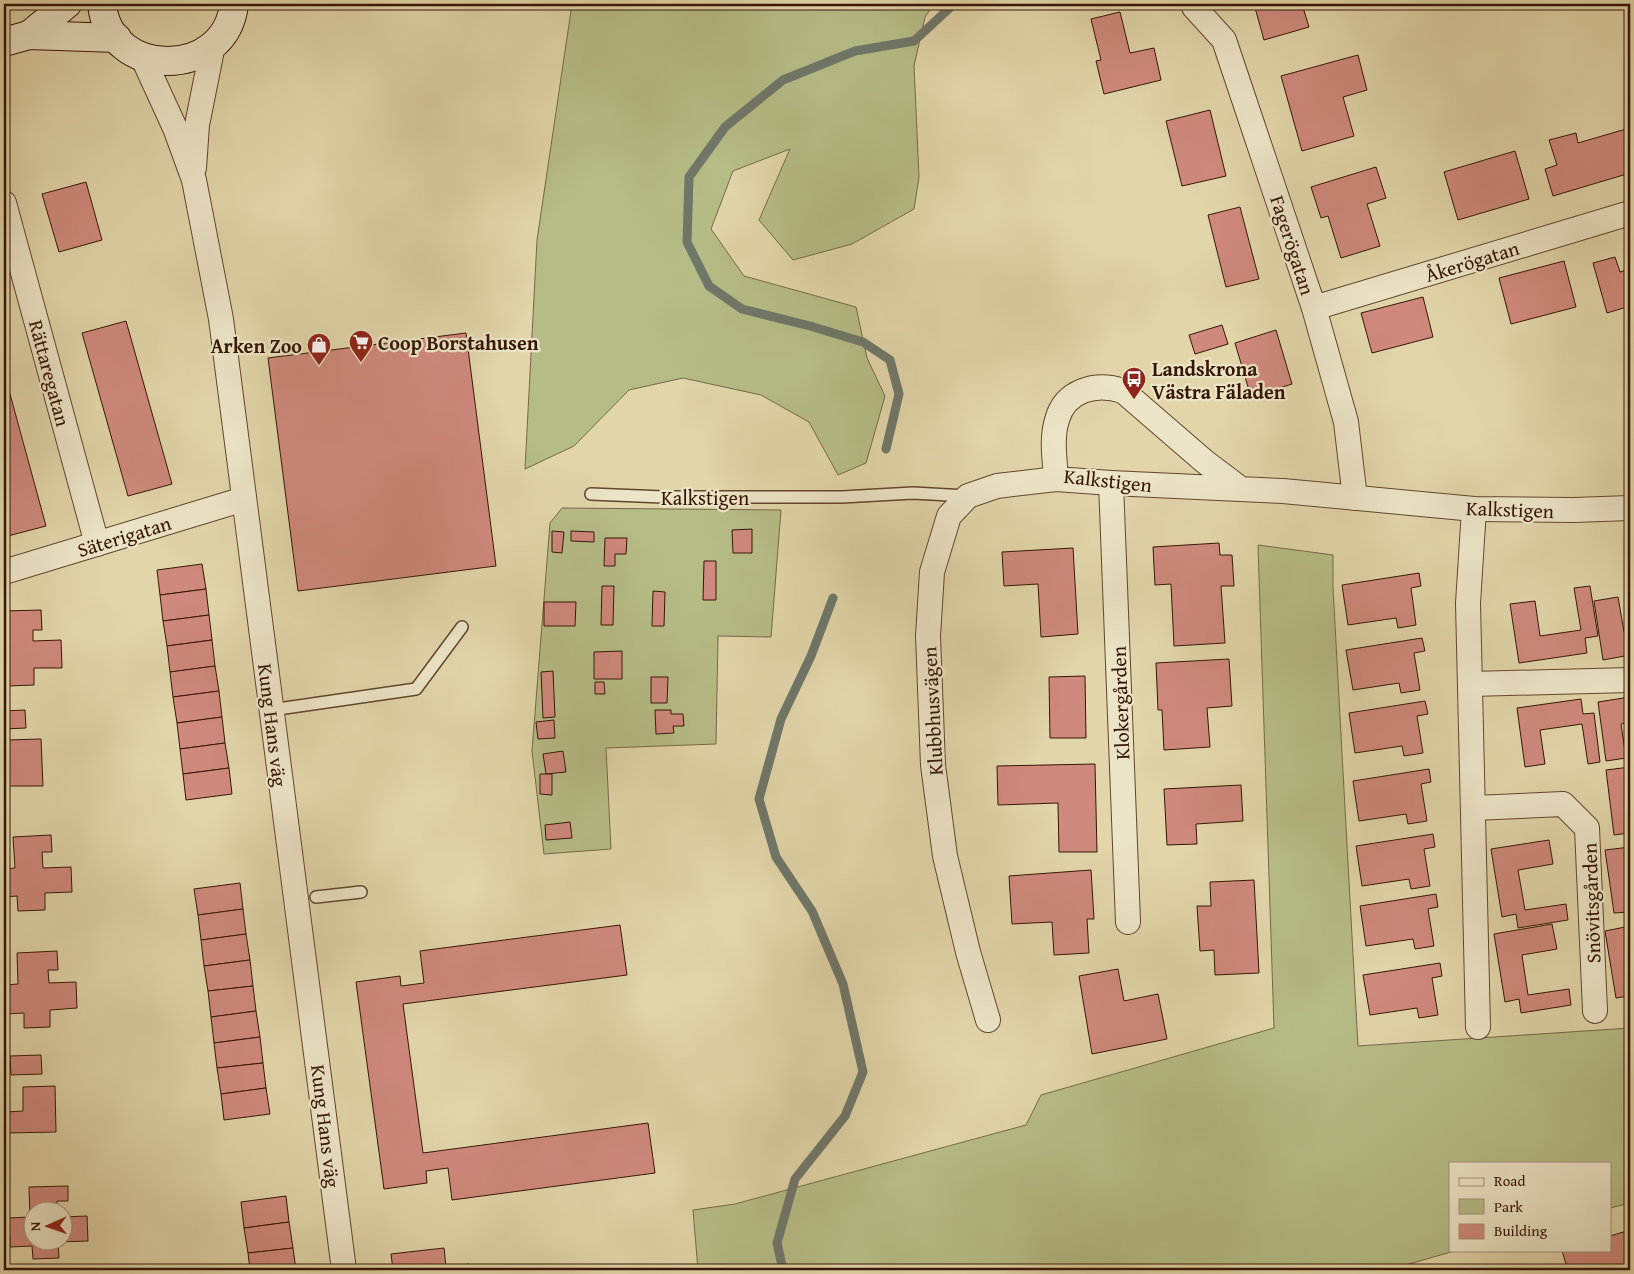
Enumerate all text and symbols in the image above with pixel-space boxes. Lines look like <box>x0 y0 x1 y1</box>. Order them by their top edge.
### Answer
street label: Fagerögatan <box>1263 191 1323 299</box>
street label: Åkerögatan <box>1421 233 1523 289</box>
street label: Rättaregatan <box>22 317 78 429</box>
place label: Coop Borstahusen <box>378 328 539 357</box>
supermarket icon: Coop Borstahusen <box>348 329 374 363</box>
place label: Arken Zoo <box>211 331 302 360</box>
shop icon: Arken Zoo <box>306 332 332 366</box>
place label: Landskrona Västra Fäladen <box>1152 354 1286 406</box>
bus stop icon: Landskrona Västra Fäladen <box>1121 366 1147 400</box>
street label: Kalkstigen <box>1063 461 1153 499</box>
street label: Kalkstigen <box>661 483 749 512</box>
street label: Kalkstigen <box>1465 493 1555 525</box>
street label: Säterigatan <box>74 508 174 564</box>
street label: Klubbhusvägen <box>914 646 950 776</box>
street label: Klokergården <box>1104 646 1136 760</box>
street label: Kung Hans väg <box>251 662 295 788</box>
street label: Snövitsgården <box>1574 842 1608 964</box>
street label: Kung Hans väg <box>304 1063 348 1189</box>
legend <box>1449 1162 1612 1252</box>
text: Road <box>1494 1170 1525 1191</box>
text: Park <box>1494 1196 1523 1217</box>
north arrow <box>22 1202 72 1252</box>
text: Building <box>1494 1220 1548 1241</box>
text: N <box>25 1221 45 1231</box>

